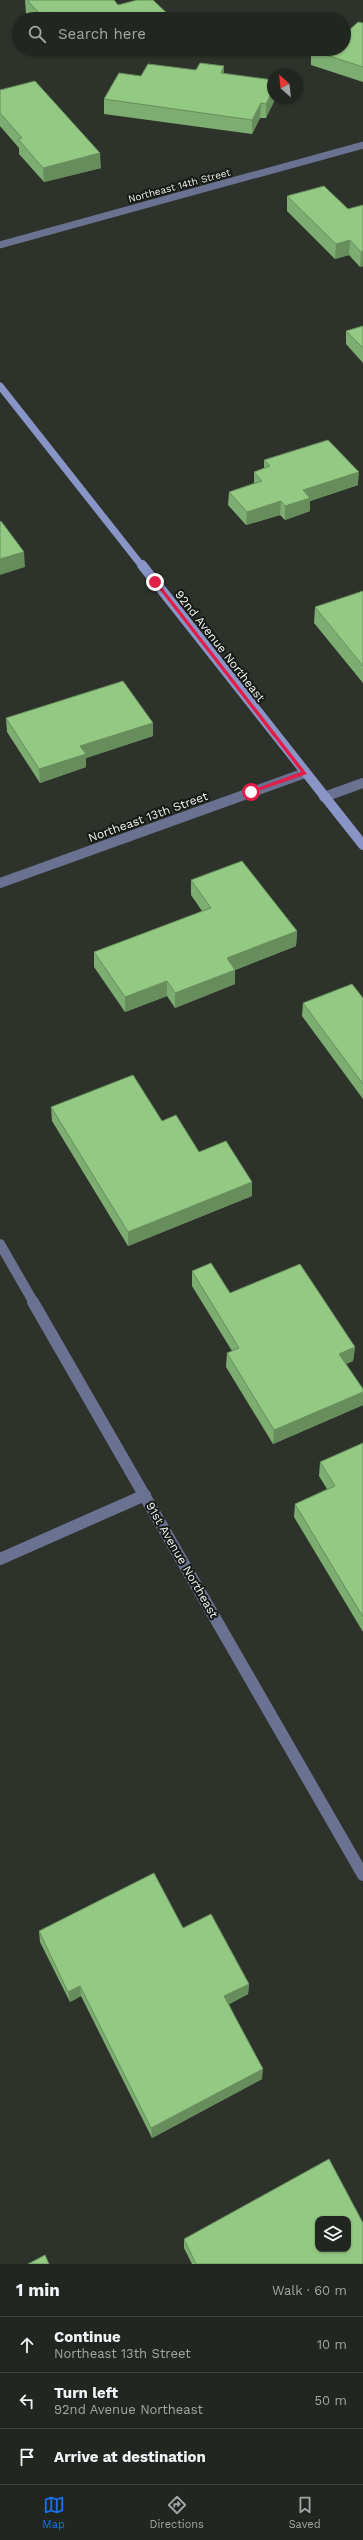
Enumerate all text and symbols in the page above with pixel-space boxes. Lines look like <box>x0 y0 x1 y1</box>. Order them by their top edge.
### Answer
search box <box>12 12 351 56</box>
icon: search <box>26 23 48 45</box>
text: Search here <box>58 25 146 43</box>
north arrow <box>267 68 303 104</box>
street label: Northeast 14th Street <box>127 166 232 204</box>
route end <box>146 573 164 591</box>
street label: 92nd Avenue Northeast <box>172 588 268 704</box>
route start <box>242 783 260 801</box>
street label: Northeast 13th Street <box>86 789 210 845</box>
street label: 91st Avenue Northeast <box>143 1500 221 1620</box>
map controls <box>315 2216 351 2252</box>
button: layers <box>315 2216 351 2252</box>
text: 1 min <box>16 2280 60 2300</box>
text: Walk · 60 m <box>272 2283 347 2298</box>
text: Continue <box>54 2328 121 2346</box>
icon: ahead <box>16 2334 38 2356</box>
text: 10 m <box>317 2337 347 2352</box>
text: Northeast 13th Street <box>54 2346 191 2361</box>
text: Turn left <box>54 2384 118 2402</box>
icon: left <box>16 2390 38 2412</box>
text: 50 m <box>315 2393 347 2408</box>
text: 92nd Avenue Northeast <box>54 2402 203 2417</box>
icon: arrive <box>16 2446 38 2468</box>
text: Arrive at destination <box>54 2448 206 2466</box>
tab: Map <box>42 2494 65 2531</box>
tab: Directions <box>150 2494 204 2531</box>
tab: Saved <box>289 2494 321 2531</box>

